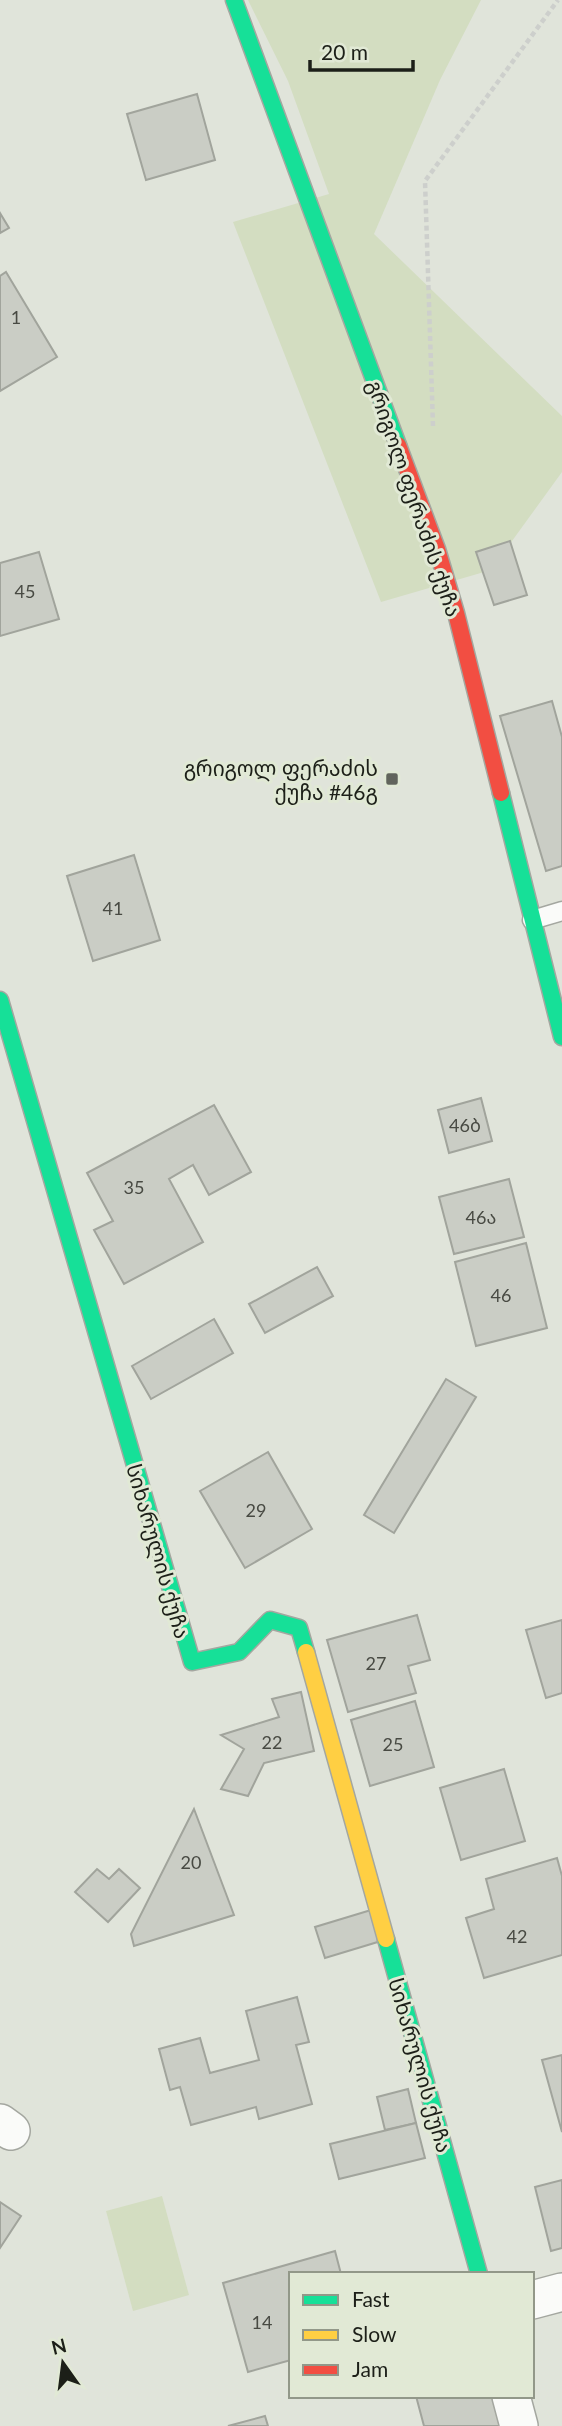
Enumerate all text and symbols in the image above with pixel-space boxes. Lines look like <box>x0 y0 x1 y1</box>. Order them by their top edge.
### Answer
scale bar <box>310 28 413 72</box>
text: 20 m <box>321 39 368 64</box>
house number: 1 <box>11 306 21 328</box>
street label: გრიგოლ ფერაძის ქუჩა <box>361 376 467 620</box>
house number: 45 <box>15 580 35 602</box>
place label: გრიგოლ ფერაძის ქუჩა #46გ <box>184 755 378 805</box>
marker: გრიგოლ ფერაძის ქუჩა #46გ <box>384 771 400 787</box>
house number: 41 <box>103 897 123 919</box>
house number: 46ბ <box>449 1114 481 1136</box>
house number: 35 <box>124 1176 144 1198</box>
house number: 46ა <box>466 1206 496 1228</box>
house number: 46 <box>491 1284 511 1306</box>
street label: სიხარულის ქუჩა <box>120 1461 196 1642</box>
house number: 29 <box>246 1499 266 1521</box>
house number: 27 <box>366 1652 386 1674</box>
house number: 22 <box>262 1731 282 1753</box>
house number: 25 <box>383 1733 403 1755</box>
house number: 20 <box>181 1851 201 1873</box>
house number: 42 <box>507 1925 527 1947</box>
street label: სიხარულის ქუჩა <box>382 1975 458 2156</box>
legend <box>289 2272 534 2398</box>
text: Fast <box>352 2286 390 2311</box>
house number: 14 <box>252 2311 272 2333</box>
text: Slow <box>352 2321 397 2346</box>
north arrow <box>28 2328 98 2398</box>
text: N <box>49 2333 69 2359</box>
text: Jam <box>352 2356 388 2381</box>

